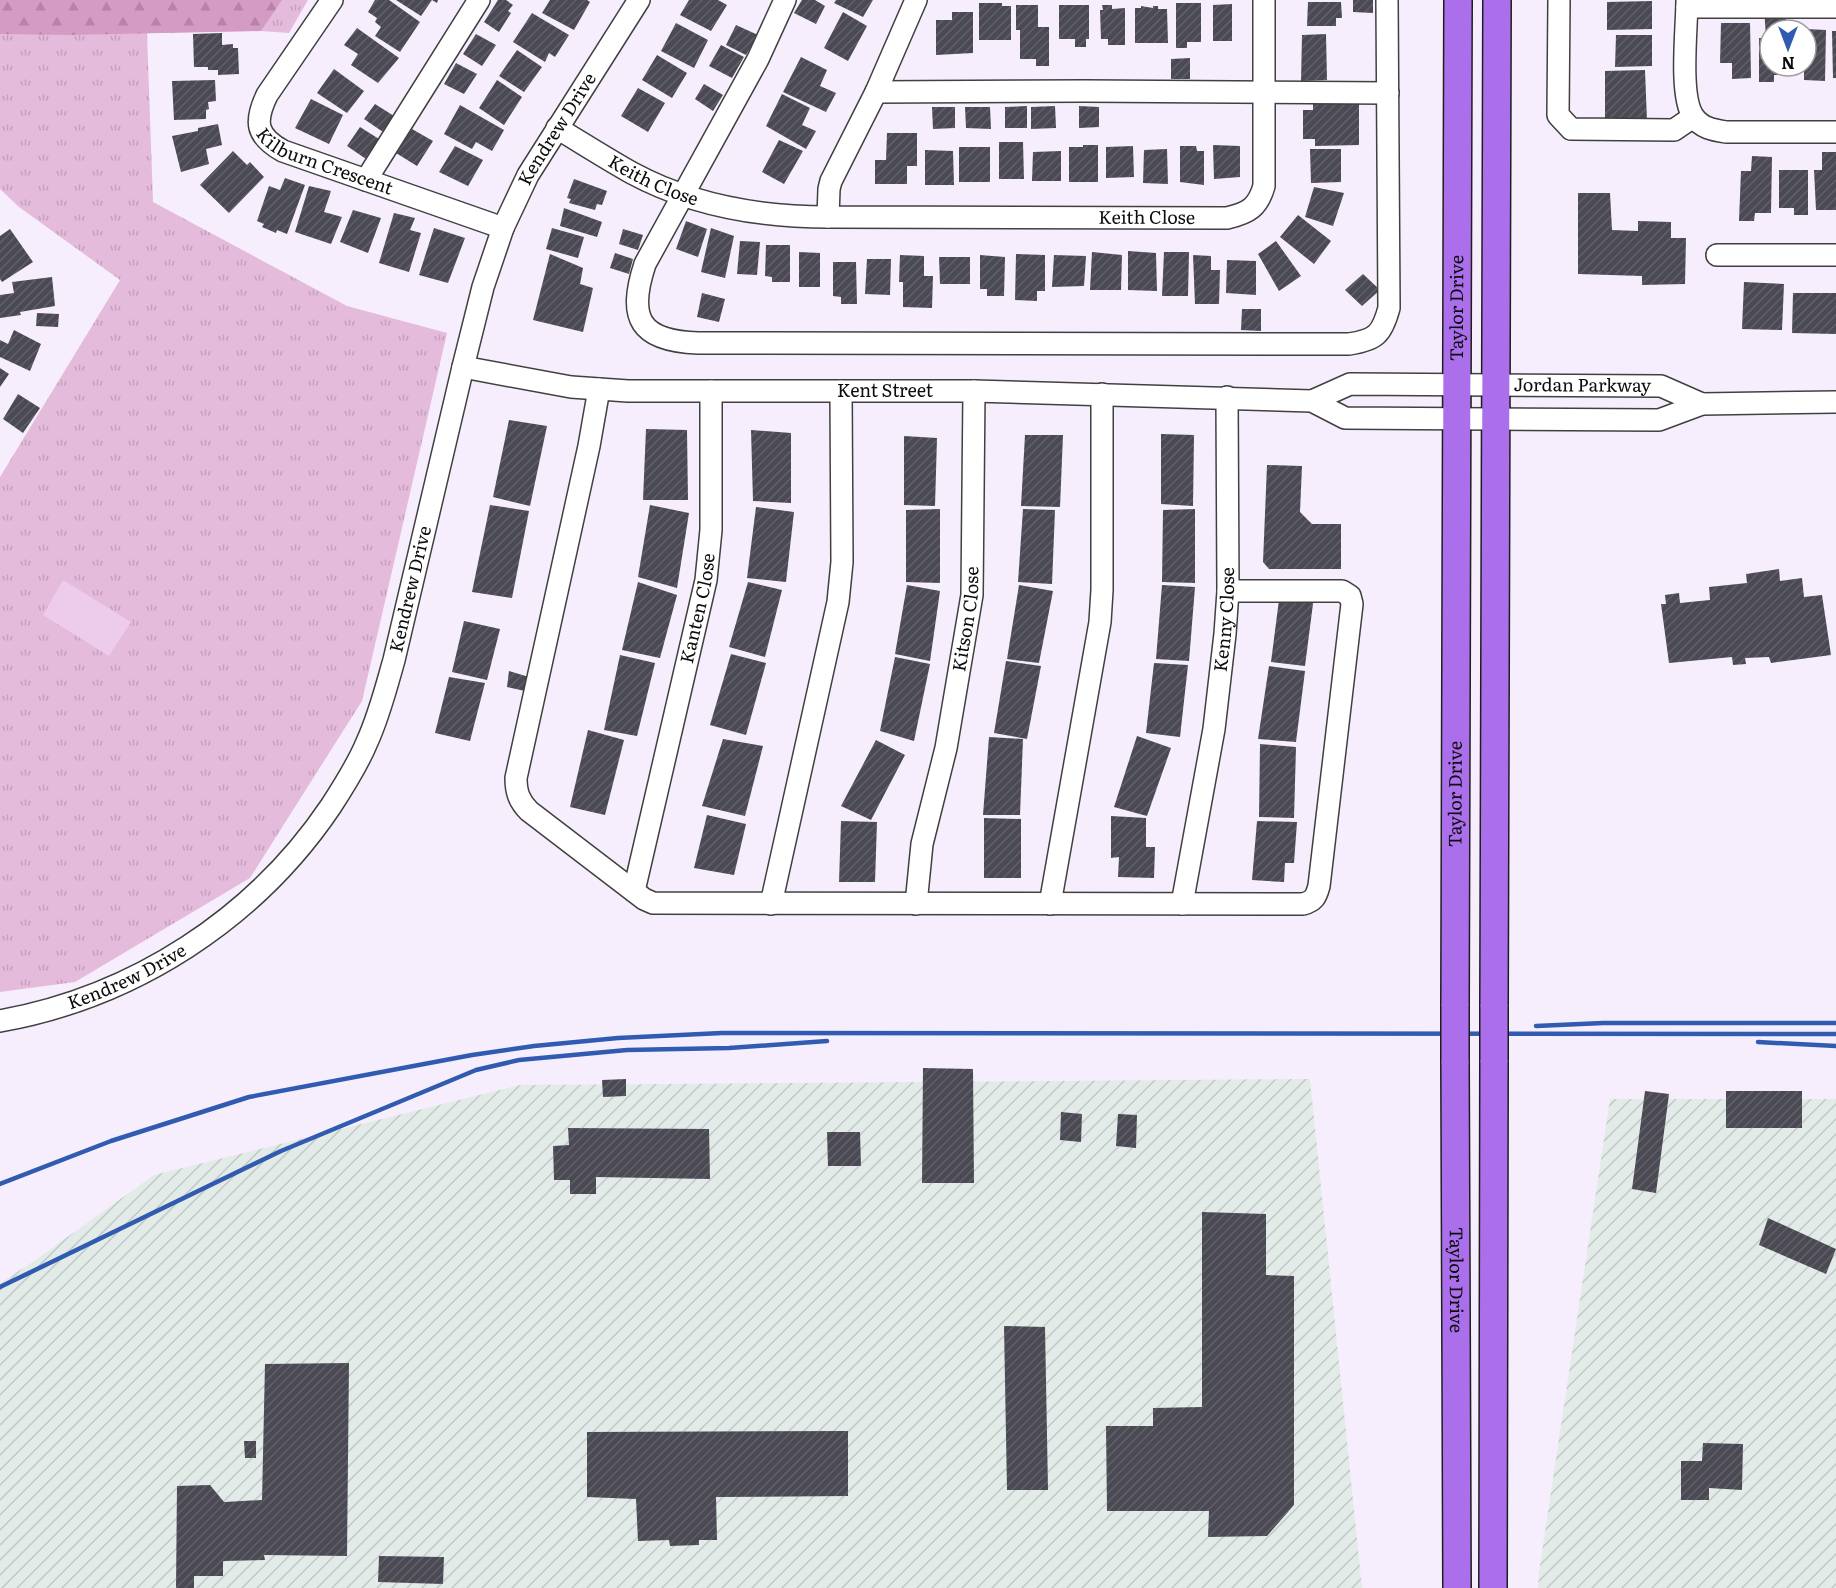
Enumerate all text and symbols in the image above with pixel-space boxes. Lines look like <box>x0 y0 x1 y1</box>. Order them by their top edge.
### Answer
north arrow <box>1758 18 1818 78</box>
text: N <box>1781 52 1795 76</box>
street label: Kendrew Drive <box>510 67 602 189</box>
street label: Kilburn Crescent <box>250 122 398 201</box>
street label: Keith Close <box>604 147 702 211</box>
street label: Keith Close <box>1098 203 1195 230</box>
street label: Taylor Drive <box>1442 255 1469 361</box>
street label: Jordan Parkway <box>1513 370 1652 398</box>
street label: Kent Street <box>837 376 934 403</box>
street label: Kendrew Drive <box>381 523 437 655</box>
street label: Kanten Close <box>672 552 721 666</box>
street label: Kitson Close <box>944 566 984 673</box>
street label: Kenny Close <box>1206 567 1240 673</box>
street label: Taylor Drive <box>1440 741 1468 847</box>
street label: Kendrew Drive <box>63 936 191 1015</box>
street label: Taylor Drive <box>1444 1227 1471 1333</box>

